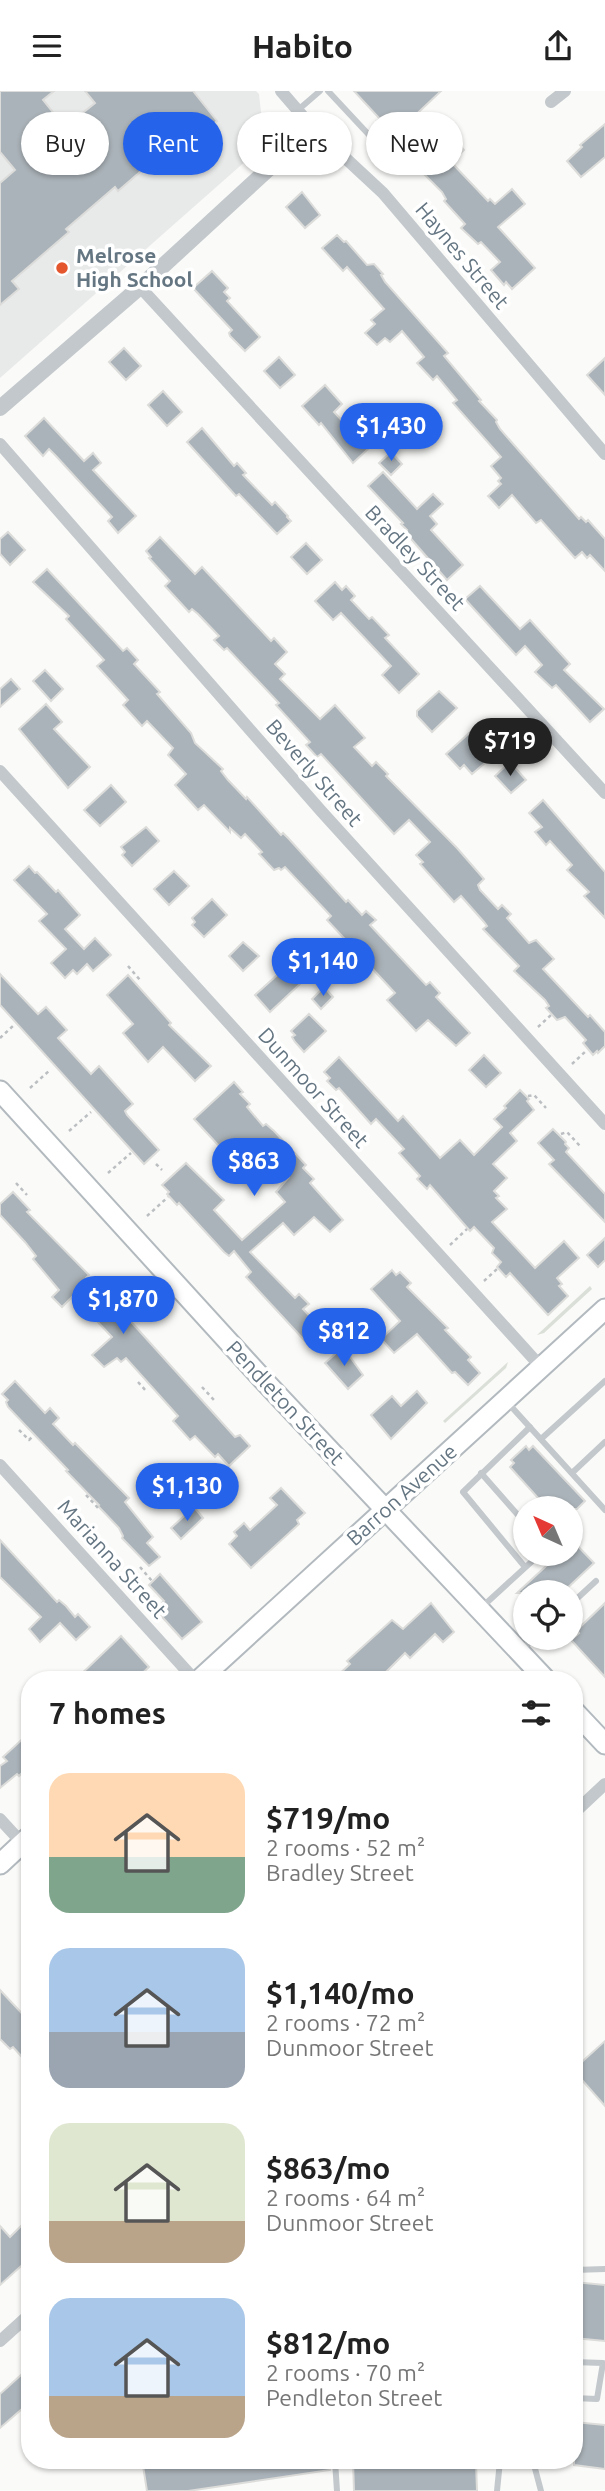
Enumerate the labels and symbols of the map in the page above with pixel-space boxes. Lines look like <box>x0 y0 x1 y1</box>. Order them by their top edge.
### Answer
street label: Haynes Street <box>411 197 514 314</box>
place label: Melrose High School <box>76 243 193 291</box>
marker: Melrose High School <box>54 260 70 276</box>
pin: $1,430 <box>334 403 448 463</box>
street label: Bradley Street <box>361 500 471 615</box>
street label: Beverly Street <box>262 714 368 831</box>
pin: $719 <box>469 719 551 778</box>
pin: $1,140 <box>266 939 380 998</box>
street label: Dunmoor Street <box>254 1022 374 1152</box>
pin: $863 <box>213 1139 295 1198</box>
pin: $1,870 <box>66 1277 180 1336</box>
pin: $812 <box>303 1309 385 1368</box>
street label: Pendleton Street <box>222 1335 349 1469</box>
street label: Barron Avenue <box>341 1439 461 1550</box>
pin: $1,130 <box>130 1463 244 1523</box>
street label: Marianna Street <box>53 1494 172 1623</box>
north arrow <box>513 1496 583 1566</box>

